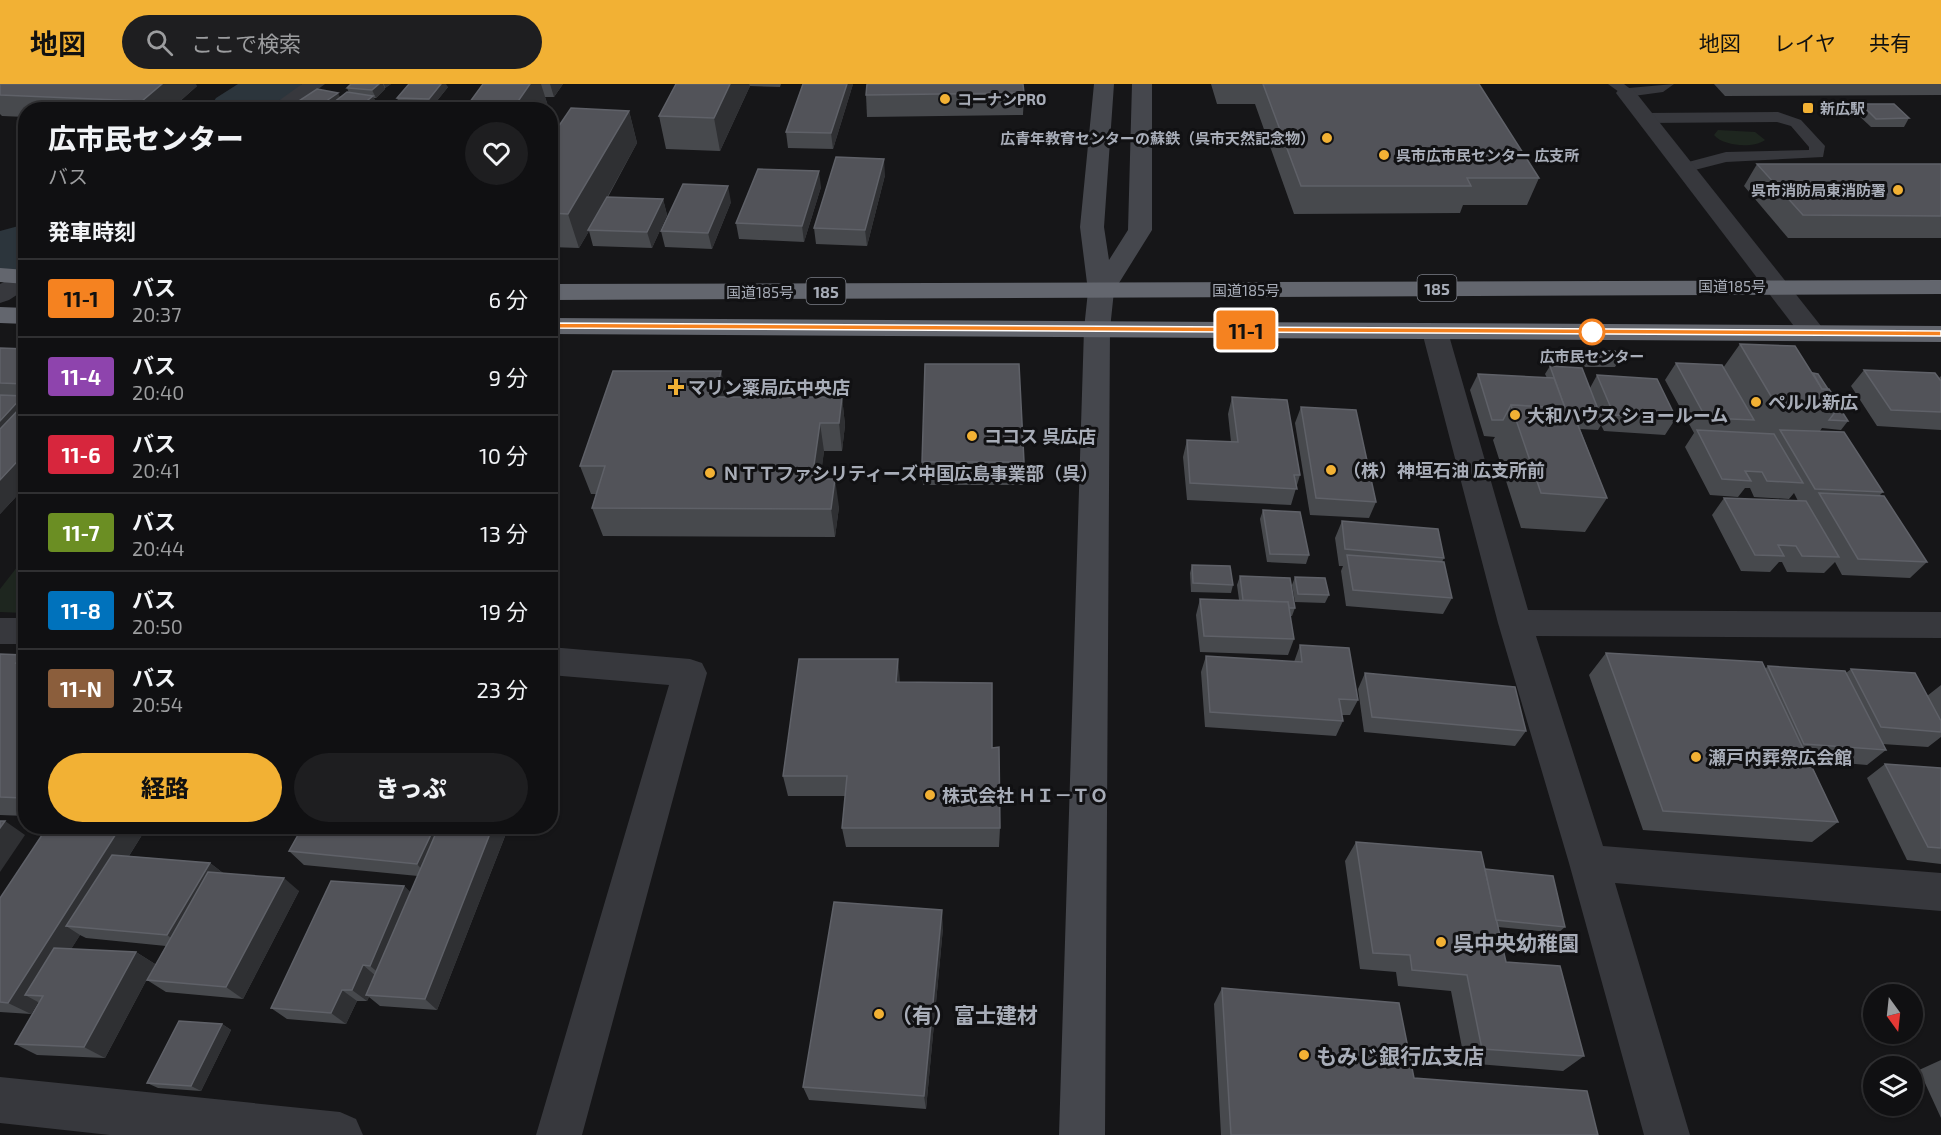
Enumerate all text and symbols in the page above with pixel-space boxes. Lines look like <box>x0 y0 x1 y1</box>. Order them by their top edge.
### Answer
search box <box>122 15 542 69</box>
text: 地図 <box>30 26 86 60</box>
icon: search <box>143 26 176 59</box>
text: ここで検索 <box>191 30 301 56</box>
text: 地図 <box>1699 30 1741 55</box>
text: レイヤ <box>1774 30 1836 55</box>
text: 共有 <box>1869 30 1911 55</box>
place label: コーナンPRO <box>957 90 1046 108</box>
marker: コーナンPRO <box>938 92 952 106</box>
place label: 新広駅 <box>1820 99 1865 117</box>
marker: 新広駅 <box>1801 101 1815 115</box>
text: 広市民センター <box>48 121 244 155</box>
button: heart <box>465 122 528 185</box>
place label: 広青年教育センターの蘇鉄（呉市天然記念物） <box>1000 129 1315 147</box>
marker: 広青年教育センターの蘇鉄（呉市天然記念物） <box>1320 131 1334 145</box>
place label: 呉市広市民センター 広支所 <box>1396 146 1579 164</box>
marker: 呉市広市民センター 広支所 <box>1377 148 1391 162</box>
text: バス <box>48 164 88 188</box>
place label: 呉市消防局東消防署 <box>1751 181 1886 199</box>
marker: 呉市消防局東消防署 <box>1891 183 1905 197</box>
text: 発車時刻 <box>48 218 136 244</box>
text: バス <box>132 274 176 300</box>
road number: 185 <box>1418 275 1456 301</box>
street label: 国道185号 <box>1698 277 1766 295</box>
road number: 185 <box>806 278 846 304</box>
street label: 国道185号 <box>1212 281 1280 299</box>
street label: 国道185号 <box>726 283 794 301</box>
text: 11-1 <box>63 286 99 311</box>
text: 6 分 <box>489 286 528 312</box>
text: 20:37 <box>132 302 181 326</box>
line badge: 11-1 <box>1204 310 1288 350</box>
text: 11-1 <box>1228 318 1264 343</box>
marker: 広市民センター <box>1579 319 1605 345</box>
place label: 広市民センター <box>1539 347 1645 365</box>
text: バス <box>132 352 176 378</box>
text: 11-4 <box>61 364 101 389</box>
text: 9 分 <box>489 364 528 390</box>
place label: マリン薬局広中央店 <box>688 376 850 398</box>
text: 20:40 <box>132 380 184 404</box>
marker: マリン薬局広中央店 <box>669 380 683 394</box>
place label: ペルル新広 <box>1768 391 1858 413</box>
marker: ペルル新広 <box>1749 395 1763 409</box>
place label: 大和ハウス ショールーム <box>1527 404 1728 426</box>
marker: 大和ハウス ショールーム <box>1508 408 1522 422</box>
place label: ココス 呉広店 <box>984 425 1096 447</box>
marker: ココス 呉広店 <box>965 429 979 443</box>
text: バス <box>132 430 176 456</box>
text: 11-6 <box>61 442 101 467</box>
text: 10 分 <box>479 442 528 468</box>
text: 20:41 <box>132 458 180 482</box>
place label: （株）神垣石油 広支所前 <box>1343 459 1545 481</box>
place label: ＮＴＴファシリティーズ中国広島事業部（呉） <box>722 462 1098 484</box>
marker: （株）神垣石油 広支所前 <box>1324 463 1338 477</box>
marker: ＮＴＴファシリティーズ中国広島事業部（呉） <box>703 466 717 480</box>
text: バス <box>132 508 176 534</box>
text: 11-7 <box>62 520 100 545</box>
text: 13 分 <box>480 520 528 546</box>
text: 20:44 <box>132 536 185 560</box>
text: バス <box>132 586 176 612</box>
text: 11-8 <box>61 598 101 623</box>
text: 19 分 <box>480 598 528 624</box>
text: 20:50 <box>132 614 183 638</box>
text: バス <box>132 664 176 690</box>
text: 11-N <box>60 676 102 701</box>
text: 23 分 <box>476 676 528 702</box>
text: 20:54 <box>132 692 183 716</box>
place label: 瀬戸内葬祭広会館 <box>1708 746 1852 768</box>
marker: 瀬戸内葬祭広会館 <box>1689 750 1703 764</box>
button: 経路 <box>48 753 282 822</box>
button: きっぷ <box>294 753 528 822</box>
place label: 株式会社 ＨＩ－ＴＯ <box>942 784 1108 806</box>
marker: 株式会社 ＨＩ－ＴＯ <box>923 788 937 802</box>
place label: 呉中央幼稚園 <box>1453 930 1579 955</box>
marker: 呉中央幼稚園 <box>1434 935 1448 949</box>
north arrow <box>1863 984 1923 1044</box>
map controls <box>1863 984 1923 1116</box>
place label: （有）富士建材 <box>891 1002 1038 1027</box>
marker: （有）富士建材 <box>872 1007 886 1021</box>
place label: もみじ銀行広支店 <box>1316 1043 1484 1068</box>
marker: もみじ銀行広支店 <box>1297 1048 1311 1062</box>
button: layers <box>1863 1056 1923 1116</box>

